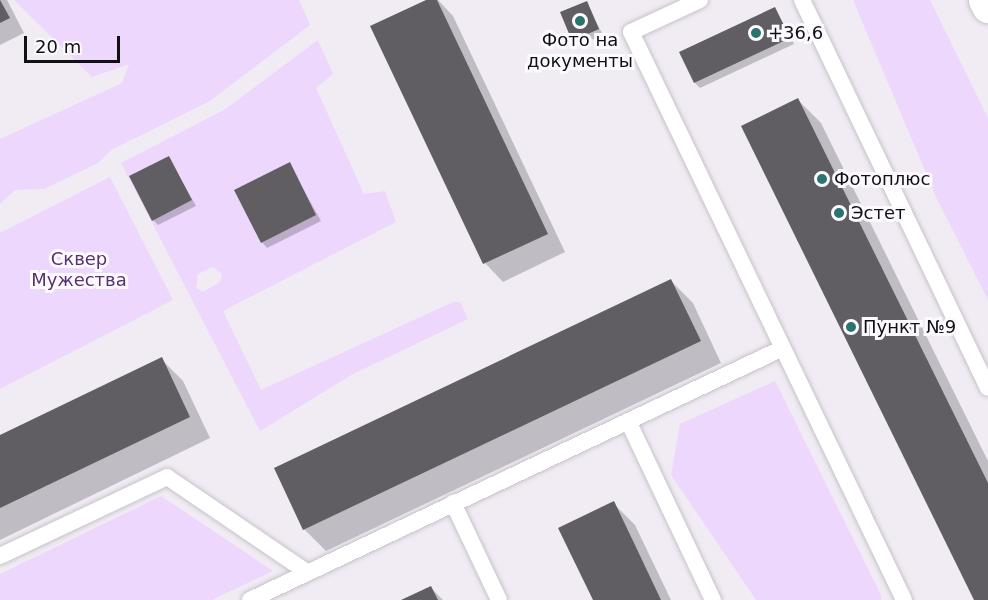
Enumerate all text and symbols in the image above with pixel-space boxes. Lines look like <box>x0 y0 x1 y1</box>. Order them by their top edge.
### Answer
marker: Фото на документы <box>573 14 587 28</box>
place label: +36,6 <box>768 22 823 44</box>
scale bar <box>27 24 123 62</box>
marker: +36,6 <box>749 26 763 40</box>
place label: Фото на документы <box>527 30 633 72</box>
text: 20 m <box>35 36 81 57</box>
place label: Фотоплюс <box>834 168 930 190</box>
marker: Фотоплюс <box>815 172 829 186</box>
place label: Эстет <box>851 202 906 224</box>
marker: Эстет <box>832 206 846 220</box>
park label: Сквер Мужества <box>31 249 127 292</box>
place label: Пункт №9 <box>863 316 956 338</box>
marker: Пункт №9 <box>844 320 858 334</box>

